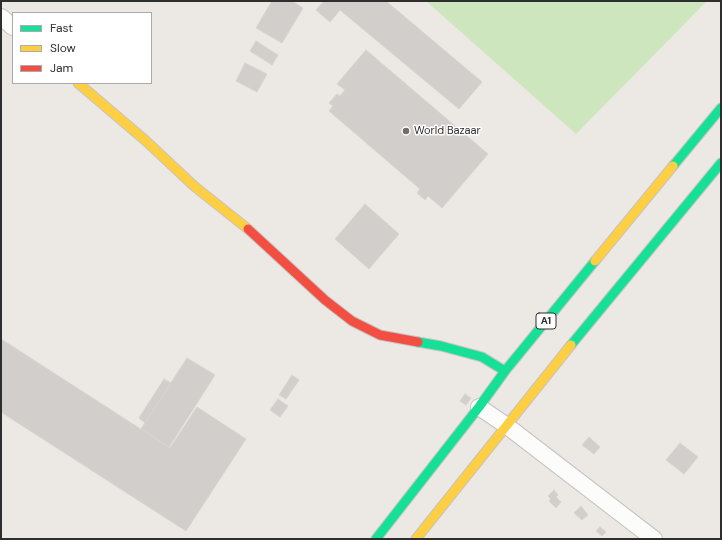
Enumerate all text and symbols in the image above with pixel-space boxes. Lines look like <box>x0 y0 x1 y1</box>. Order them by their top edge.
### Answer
legend <box>12 12 152 84</box>
text: Fast <box>50 20 73 36</box>
text: Slow <box>50 40 76 56</box>
text: Jam <box>50 60 73 76</box>
place label: World Bazaar <box>414 124 481 138</box>
marker: World Bazaar <box>401 126 411 136</box>
road number: A1 <box>536 313 556 329</box>

